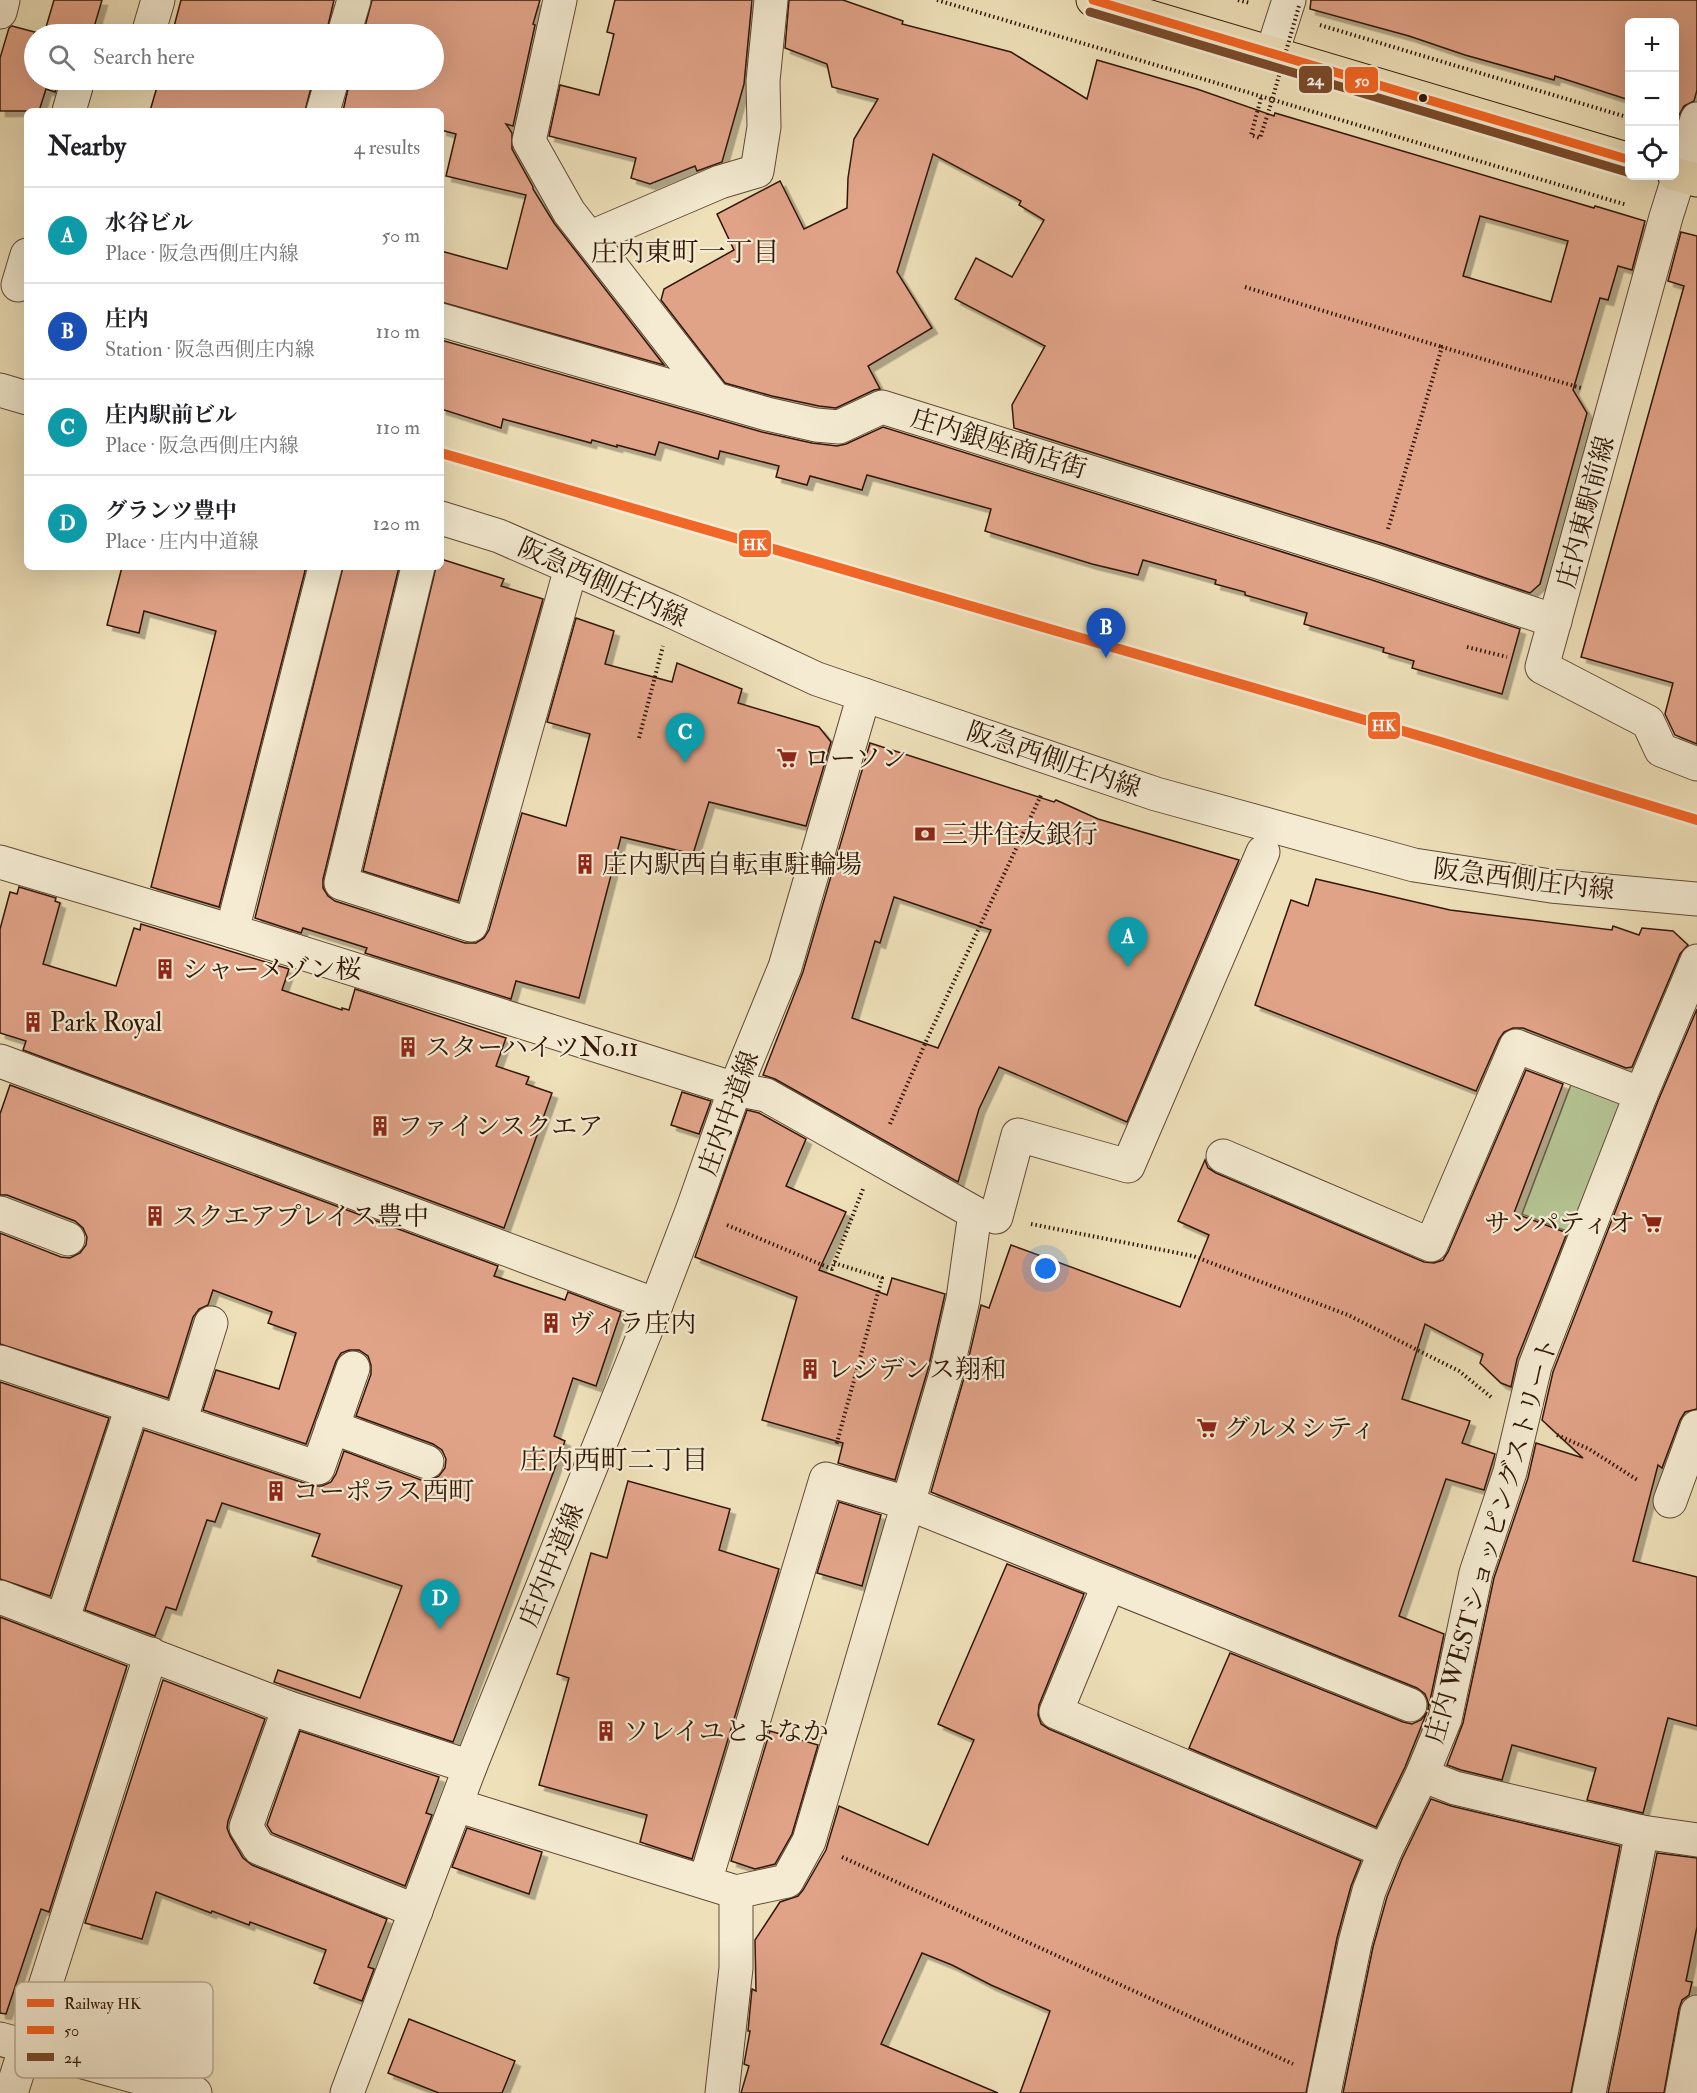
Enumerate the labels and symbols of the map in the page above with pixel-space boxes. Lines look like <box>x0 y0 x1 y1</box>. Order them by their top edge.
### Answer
line badge: 24 <box>1298 65 1333 94</box>
line badge: 50 <box>1344 66 1379 94</box>
text: 24 <box>1307 70 1325 90</box>
text: 50 <box>1354 71 1370 91</box>
unlabelled marker <box>1417 92 1429 104</box>
district label: 庄内東町一丁目 <box>591 236 780 269</box>
street label: 庄内銀座商店街 <box>907 402 1090 486</box>
street label: 庄内東駅前線 <box>1550 433 1622 592</box>
line badge: HK <box>738 529 772 558</box>
street label: 阪急西側庄内線 <box>513 531 692 635</box>
text: HK <box>743 535 768 555</box>
pin: B <box>1086 608 1126 658</box>
line badge: HK <box>1367 711 1401 740</box>
pin: C <box>666 714 704 763</box>
street label: 阪急西側庄内線 <box>962 715 1145 805</box>
text: HK <box>1372 716 1397 736</box>
place label: ローソン <box>804 743 907 775</box>
supermarket icon: ローソン <box>775 746 799 770</box>
place label: 三井住友銀行 <box>942 819 1098 851</box>
bank icon: 三井住友銀行 <box>913 822 937 846</box>
place label: 庄内駅西自転車駐輪場 <box>602 849 862 881</box>
building icon: 庄内駅西自転車駐輪場 <box>573 852 597 876</box>
street label: 阪急西側庄内線 <box>1432 853 1616 907</box>
pin: A <box>1108 918 1148 967</box>
place label: シャーメゾン桜 <box>182 954 361 986</box>
building icon: シャーメゾン桜 <box>153 957 177 981</box>
place label: Park Royal <box>50 1007 163 1039</box>
building icon: Park Royal <box>21 1010 45 1034</box>
place label: スターハイツNo.11 <box>425 1032 639 1064</box>
building icon: スターハイツNo.11 <box>396 1035 420 1059</box>
street label: 庄内中道線 <box>692 1047 766 1180</box>
place label: ファインスクエア <box>397 1111 603 1143</box>
building icon: ファインスクエア <box>368 1114 392 1138</box>
place label: スクエアプレイス豊中 <box>172 1201 429 1233</box>
building icon: スクエアプレイス豊中 <box>143 1204 167 1228</box>
place label: サンパティオ <box>1484 1208 1635 1240</box>
supermarket icon: サンパティオ <box>1640 1211 1664 1235</box>
your location <box>1031 1254 1060 1283</box>
place label: ヴィラ庄内 <box>568 1308 696 1340</box>
building icon: ヴィラ庄内 <box>539 1311 563 1335</box>
street label: 庄内 WESTショッピングストリート <box>1419 1333 1565 1747</box>
place label: レジデンス翔和 <box>827 1354 1007 1386</box>
building icon: レジデンス翔和 <box>798 1357 822 1381</box>
place label: グルメシティ <box>1224 1413 1376 1445</box>
supermarket icon: グルメシティ <box>1195 1416 1219 1440</box>
district label: 庄内西町二丁目 <box>520 1444 709 1477</box>
place label: コーポラス西町 <box>293 1476 474 1508</box>
building icon: コーポラス西町 <box>264 1479 288 1503</box>
street label: 庄内中道線 <box>513 1499 591 1632</box>
pin: D <box>420 1580 460 1629</box>
place label: ソレイユとよなか <box>623 1716 829 1748</box>
building icon: ソレイユとよなか <box>594 1719 618 1743</box>
legend <box>15 1982 213 2078</box>
text: Railway HK <box>64 1994 142 2014</box>
text: 50 <box>64 2021 79 2041</box>
text: 24 <box>64 2048 82 2068</box>

